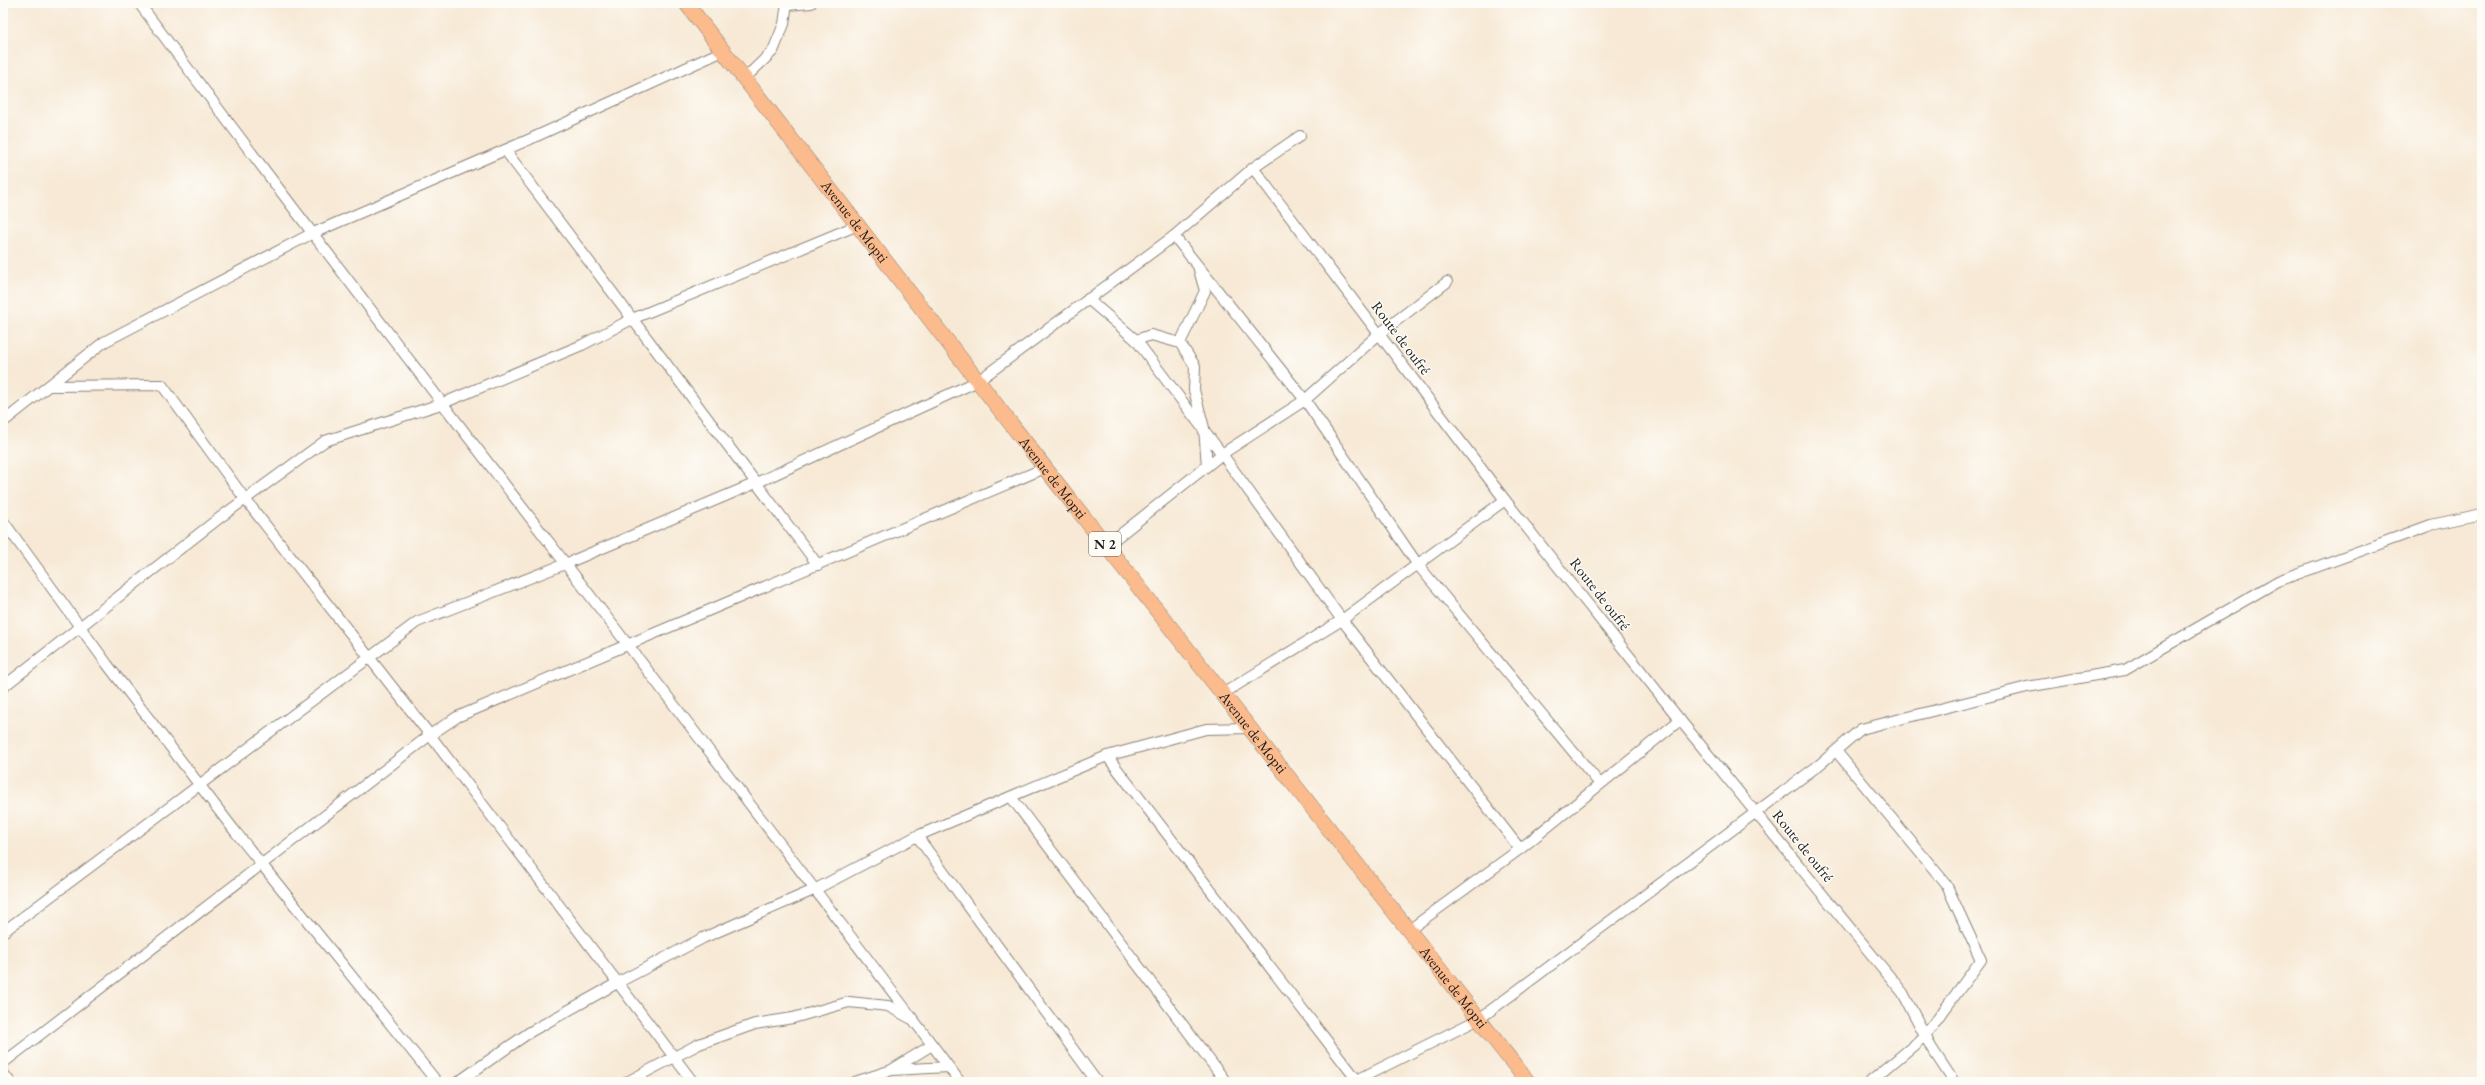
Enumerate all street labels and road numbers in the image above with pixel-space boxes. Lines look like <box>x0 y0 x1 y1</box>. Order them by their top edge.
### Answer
street label: Avenue de Mopti <box>817 175 893 267</box>
street label: Route de oufré <box>1368 297 1435 378</box>
street label: Avenue de Mopti <box>1015 432 1092 523</box>
road number: N 2 <box>1089 532 1121 556</box>
street label: Route de oufré <box>1566 554 1635 634</box>
street label: Avenue de Mopti <box>1215 686 1292 777</box>
street label: Route de oufré <box>1769 806 1838 886</box>
street label: Avenue de Mopti <box>1415 941 1492 1032</box>

